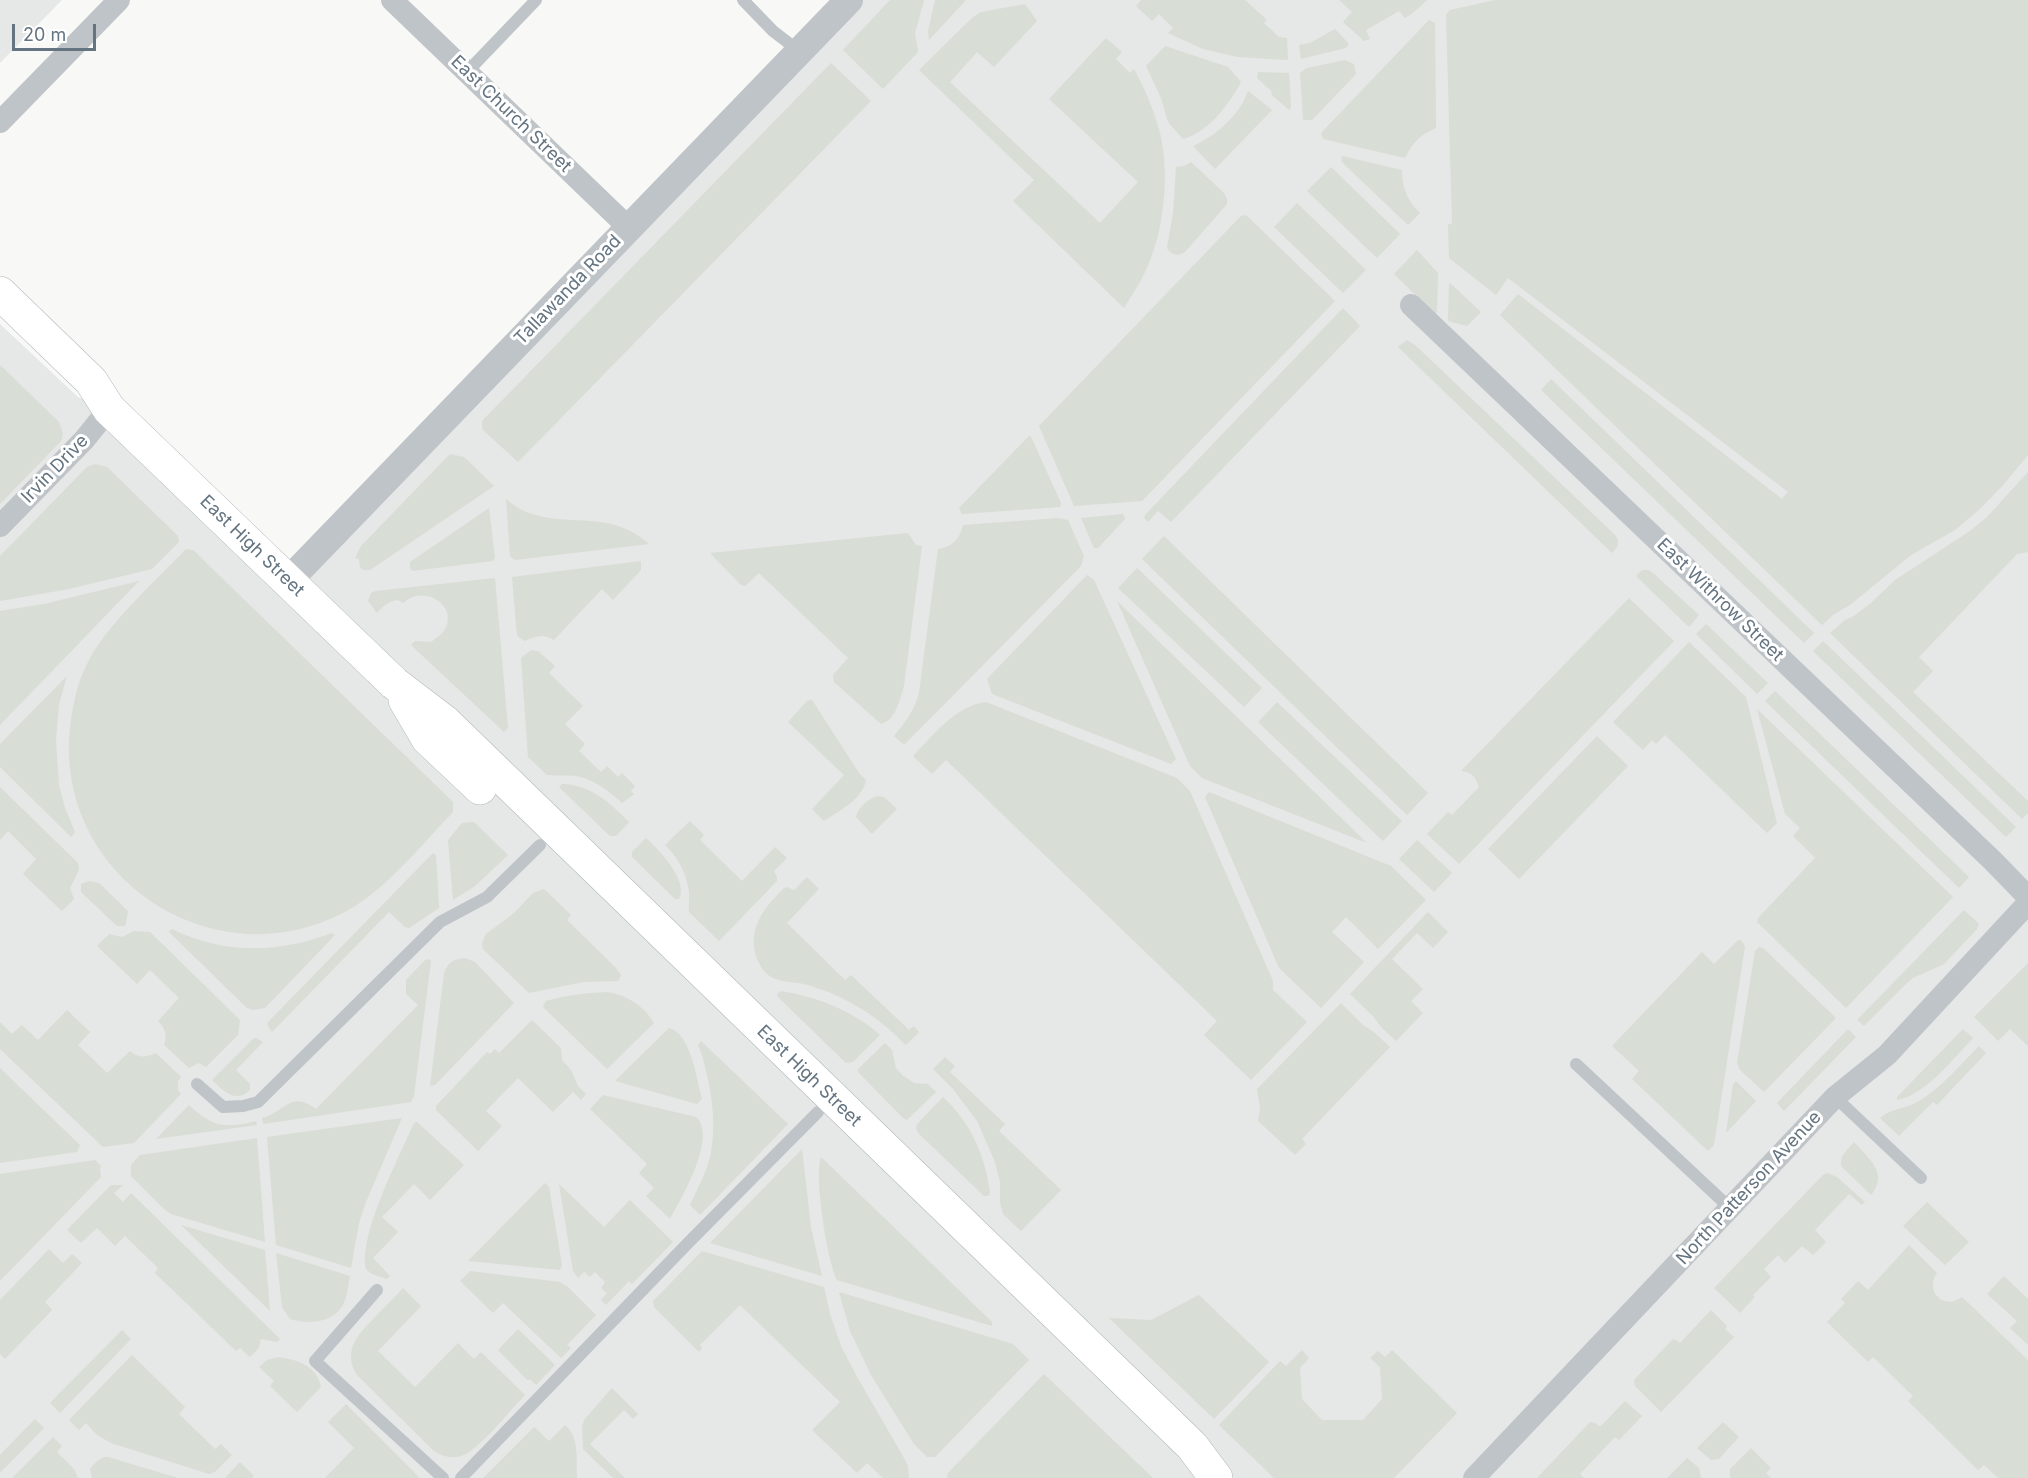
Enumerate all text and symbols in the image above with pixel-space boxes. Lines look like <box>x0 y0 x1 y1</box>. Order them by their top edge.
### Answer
scale bar <box>15 12 99 50</box>
text: 20 m <box>23 24 66 45</box>
street label: East Church Street <box>446 51 576 177</box>
street label: Tallawanda Road <box>510 231 626 349</box>
street label: Irvin Drive <box>17 430 93 508</box>
street label: East High Street <box>195 491 309 601</box>
street label: East Withrow Street <box>1652 534 1788 666</box>
street label: East High Street <box>752 1021 866 1131</box>
street label: North Patterson Avenue <box>1672 1107 1826 1269</box>

